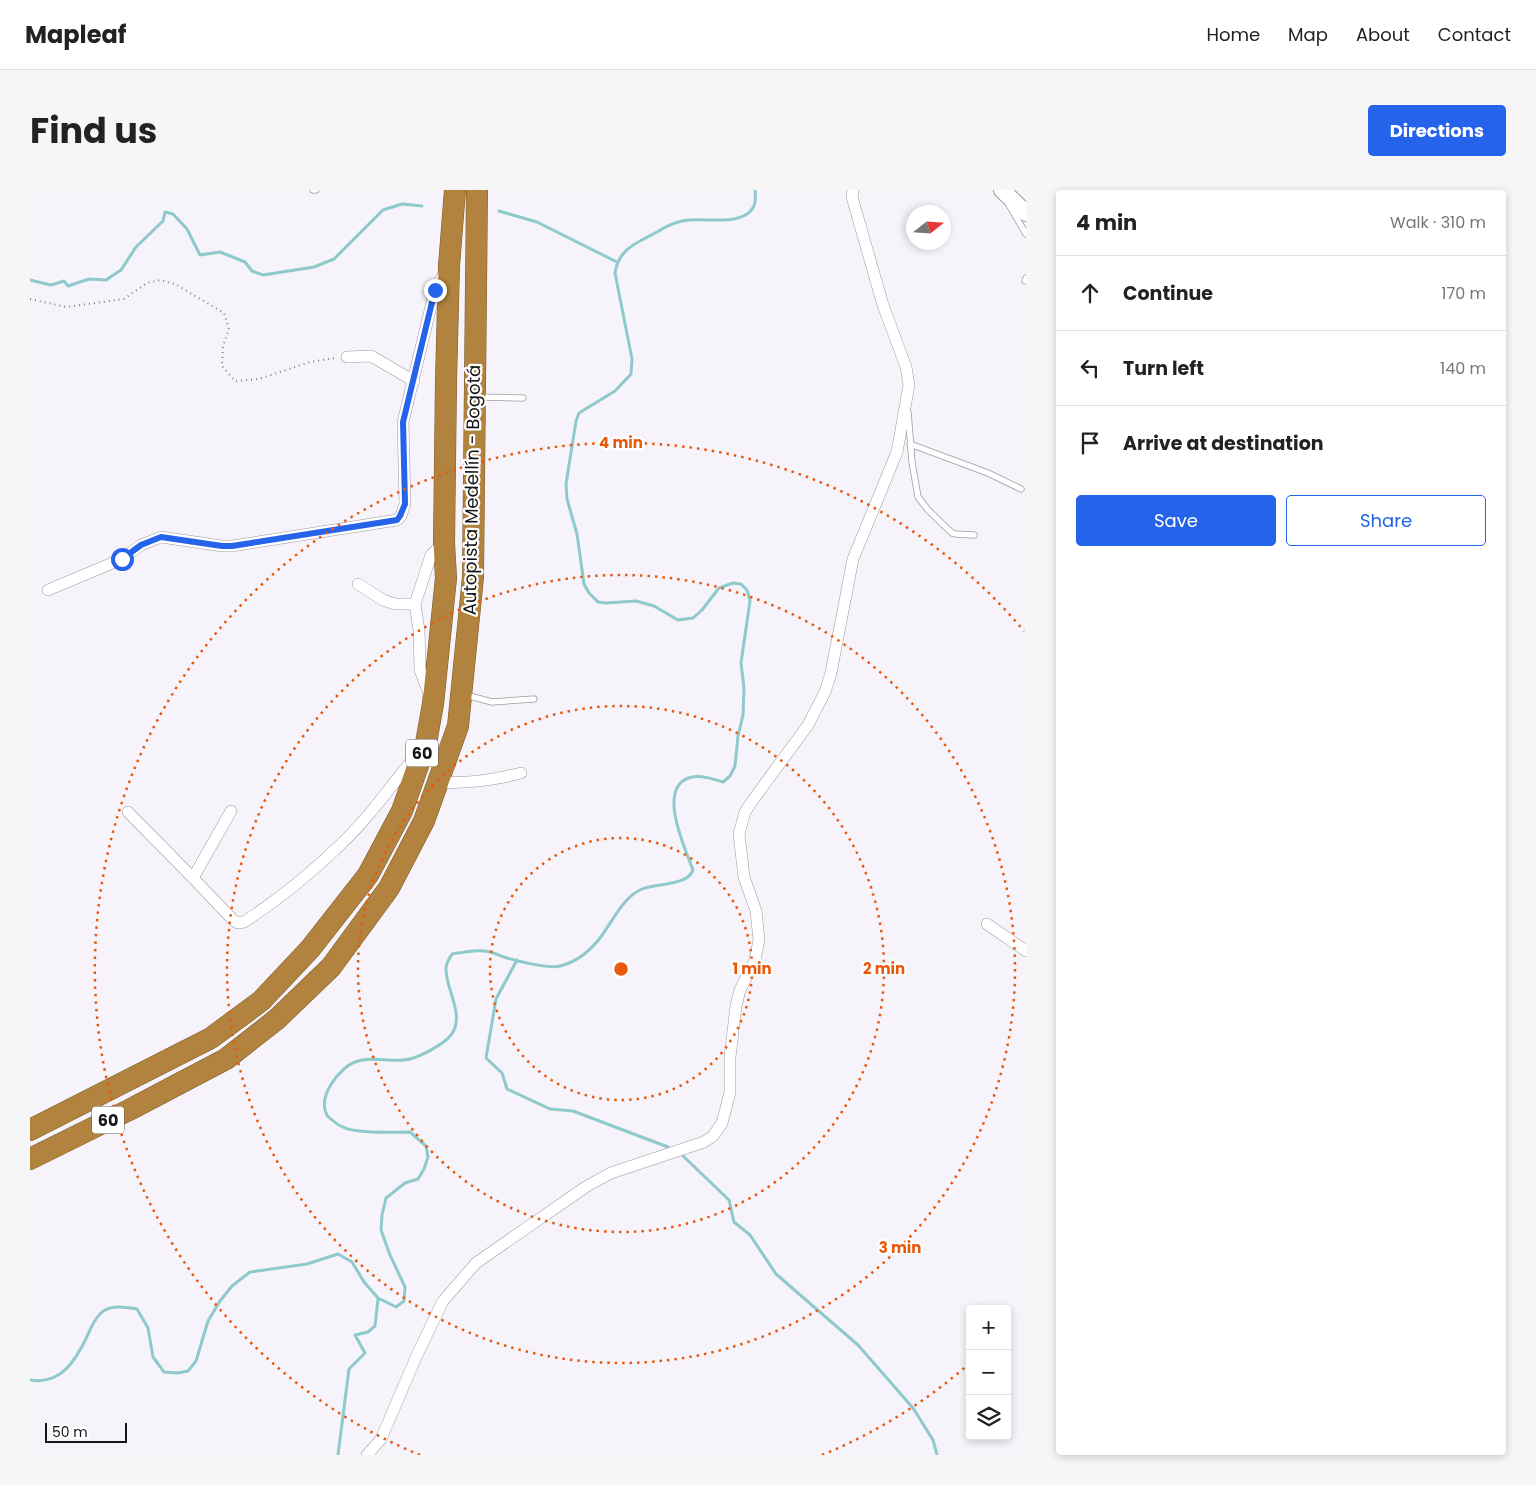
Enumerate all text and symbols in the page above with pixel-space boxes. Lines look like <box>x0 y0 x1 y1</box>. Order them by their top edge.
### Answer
text: Mapleaf <box>25 18 126 51</box>
text: Home <box>1206 22 1260 47</box>
text: Map <box>1288 22 1328 47</box>
text: About <box>1356 22 1410 47</box>
text: Contact <box>1438 22 1511 47</box>
button: Directions <box>1368 105 1506 156</box>
text: Find us <box>30 106 157 155</box>
north arrow <box>906 205 951 250</box>
text: 4 min <box>1076 208 1137 237</box>
text: Walk · 310 m <box>1390 211 1486 234</box>
route end <box>424 279 447 302</box>
icon: ahead <box>1076 279 1104 307</box>
text: Continue <box>1123 280 1213 307</box>
text: 170 m <box>1441 282 1486 305</box>
icon: left <box>1076 354 1104 382</box>
text: Turn left <box>1123 355 1204 382</box>
text: 140 m <box>1440 357 1486 380</box>
street label: Autopista Medellín - Bogotá <box>457 365 486 615</box>
icon: arrive <box>1076 429 1104 457</box>
text: Arrive at destination <box>1123 430 1324 457</box>
text: 4 min <box>599 432 643 453</box>
button: Save <box>1076 495 1276 546</box>
button: Share <box>1286 495 1486 546</box>
route start <box>111 548 134 571</box>
road number: 60 <box>406 740 438 766</box>
text: 1 min <box>732 958 772 979</box>
text: 2 min <box>863 958 905 979</box>
centre of rings <box>612 960 630 978</box>
road number: 60 <box>92 1106 124 1134</box>
text: 3 min <box>879 1237 921 1258</box>
map controls <box>966 1305 1011 1440</box>
button: + <box>966 1305 1011 1350</box>
button: − <box>966 1350 1011 1395</box>
button: layers <box>966 1395 1011 1440</box>
scale bar <box>45 1420 128 1443</box>
text: 50 m <box>52 1422 88 1442</box>

